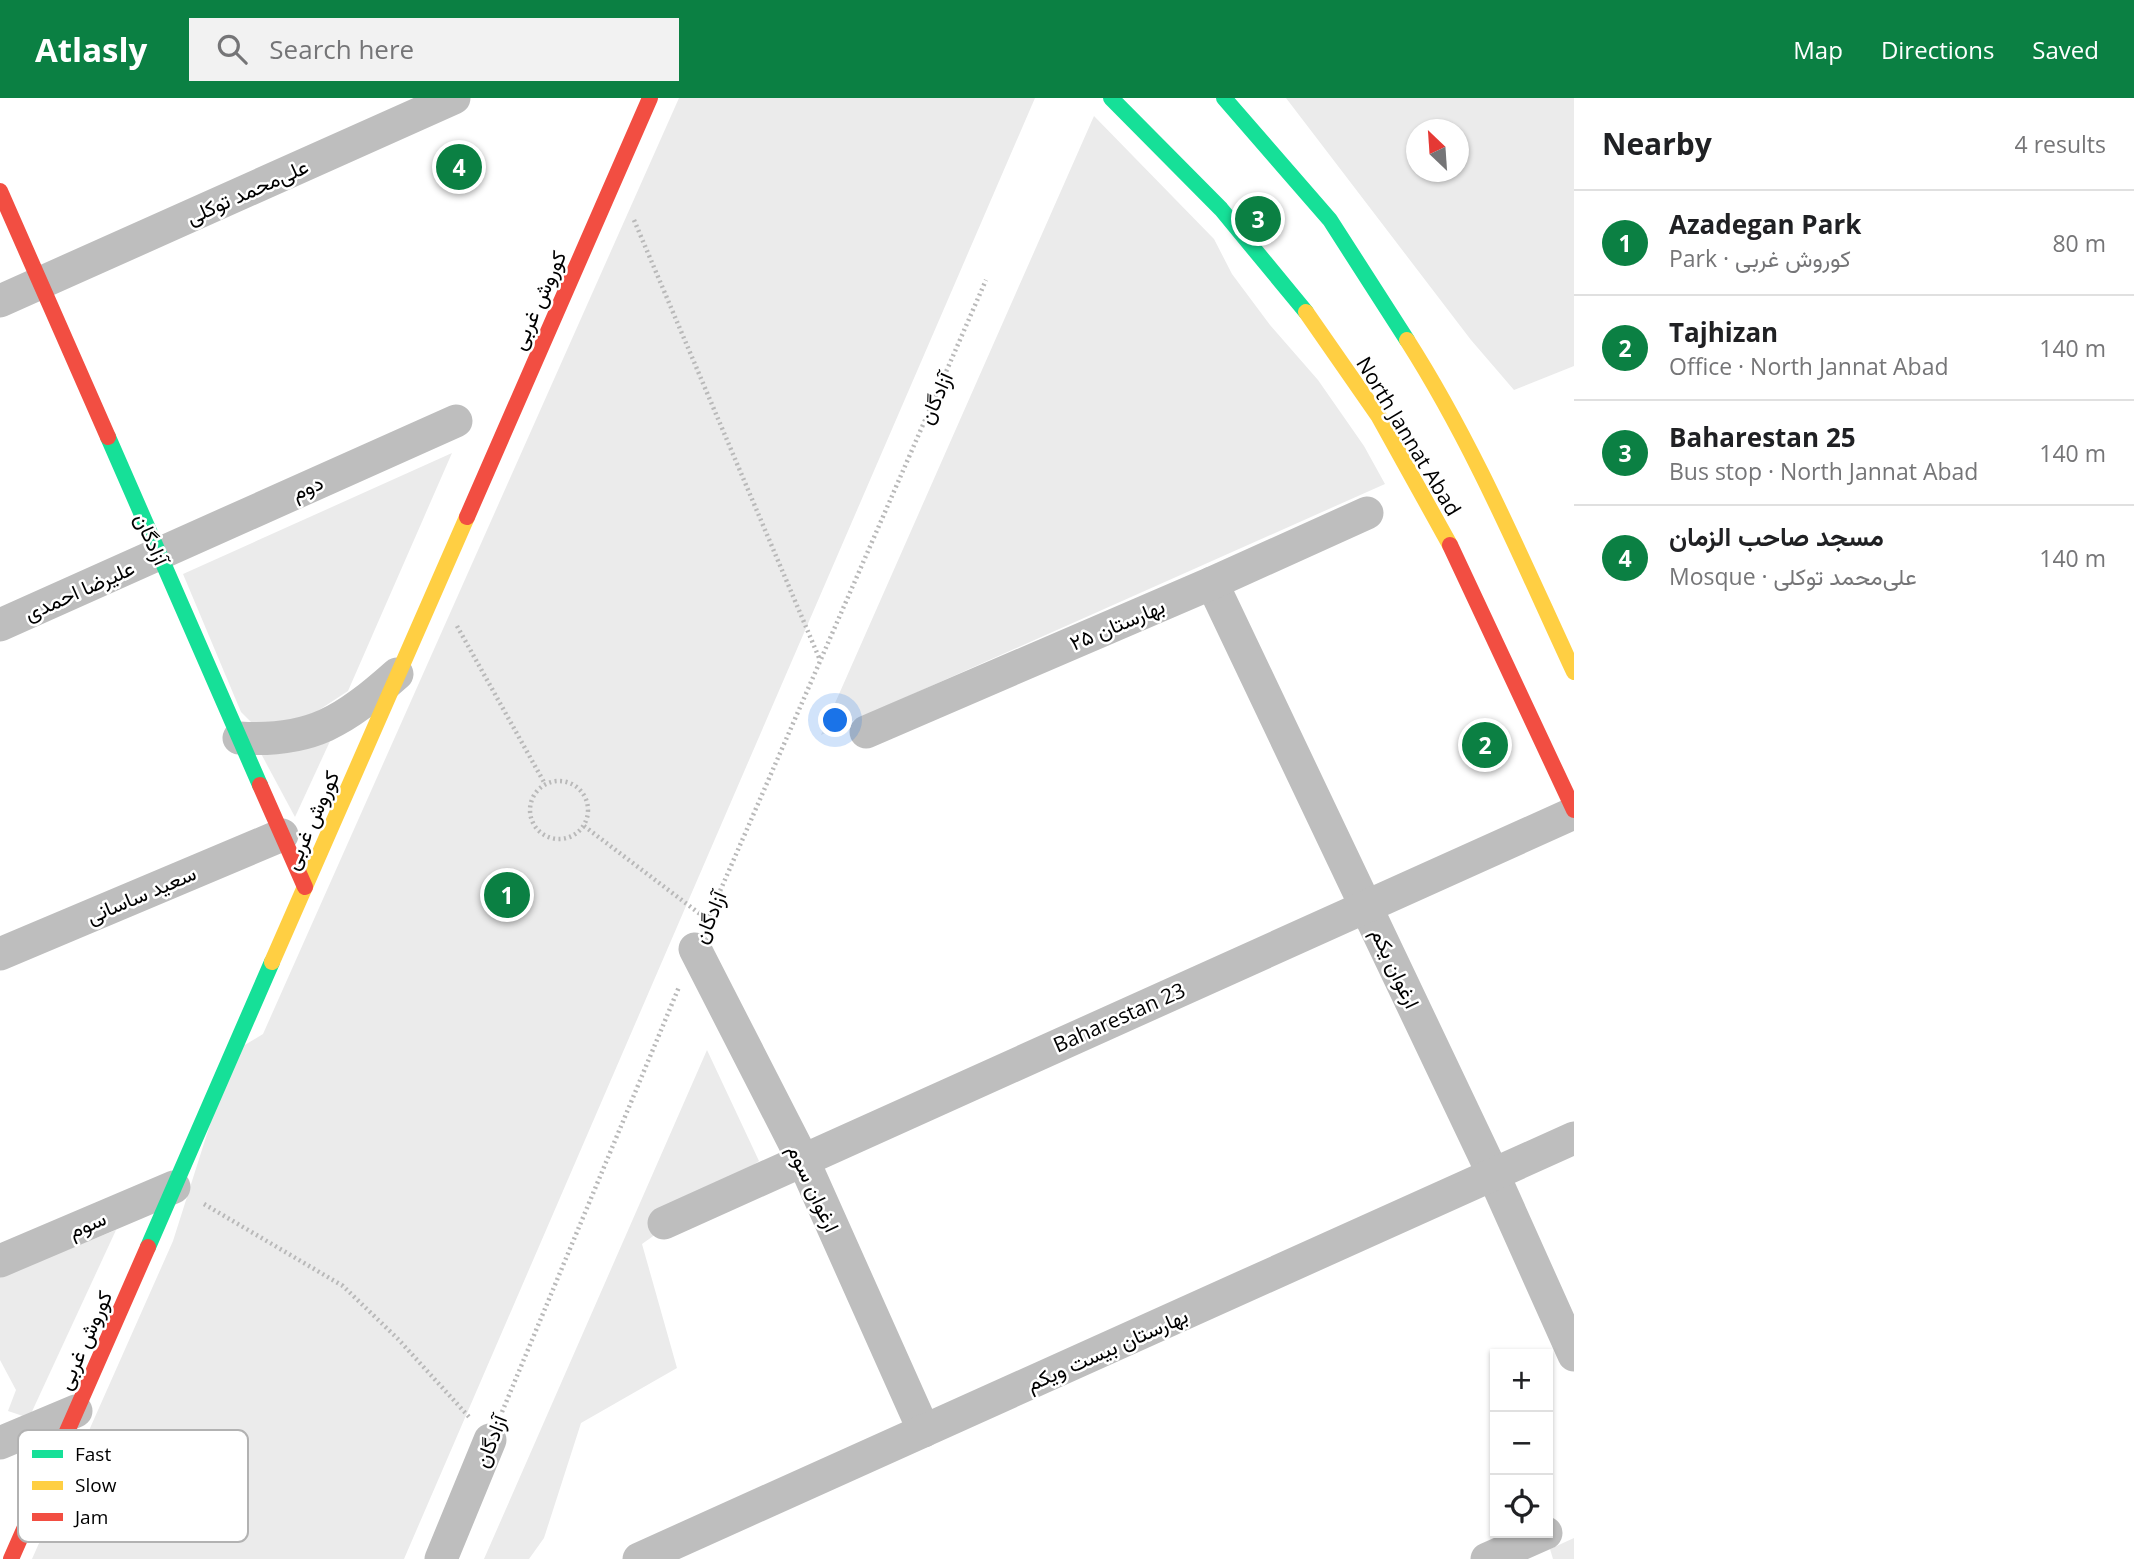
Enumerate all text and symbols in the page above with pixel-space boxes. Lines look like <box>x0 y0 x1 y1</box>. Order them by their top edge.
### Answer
search box <box>189 18 679 81</box>
text: Atlasly <box>35 27 147 72</box>
icon: search <box>213 30 251 68</box>
text: Search here <box>269 31 414 67</box>
text: Map <box>1793 33 1843 66</box>
text: Directions <box>1881 33 1994 66</box>
text: Saved <box>2032 33 2099 66</box>
north arrow <box>1406 119 1469 182</box>
text: Nearby <box>1602 123 1712 164</box>
text: 4 results <box>2015 128 2106 160</box>
pin: 4 <box>436 141 482 193</box>
street label: علی‌محمد توکلی <box>182 152 312 230</box>
pin: 3 <box>1235 193 1281 245</box>
text: Azadegan Park <box>1669 206 1861 242</box>
text: 1 <box>1618 227 1632 259</box>
text: 80 m <box>2052 227 2106 259</box>
text: Park · کوروش غربی <box>1669 242 1851 274</box>
street label: کوروش غربی <box>504 246 572 354</box>
text: Tajhizan <box>1669 314 1778 350</box>
text: 2 <box>1618 332 1632 364</box>
text: 140 m <box>2039 332 2106 364</box>
text: Office · North Jannat Abad <box>1669 350 1949 382</box>
street label: North Jannat Abad <box>1350 351 1468 521</box>
street label: آزادگان <box>911 366 960 429</box>
text: Baharestan 25 <box>1669 419 1856 455</box>
text: 3 <box>1618 437 1632 469</box>
text: 140 m <box>2039 437 2106 469</box>
text: Bus stop · North Jannat Abad <box>1669 455 1978 487</box>
street label: دوم <box>287 468 328 507</box>
street label: آزادگان <box>128 508 177 571</box>
text: مسجد صاحب الزمان <box>1669 518 1884 554</box>
text: 4 <box>1618 542 1632 574</box>
text: 140 m <box>2039 542 2106 574</box>
street label: علیرضا احمدی <box>19 553 139 627</box>
text: Mosque · علی‌محمد توکلی <box>1669 560 1917 592</box>
street label: بهارستان ۲۵ <box>1065 591 1169 657</box>
your location <box>818 703 852 737</box>
pin: 2 <box>1462 719 1508 771</box>
street label: کوروش غربی <box>277 766 345 874</box>
street label: سعید ساسانی <box>82 858 200 930</box>
pin: 1 <box>484 869 530 921</box>
street label: آزادگان <box>685 885 733 947</box>
street label: ارغوان یکم <box>1364 923 1427 1013</box>
street label: Baharestan 23 <box>1049 975 1189 1059</box>
street label: ارغوان سوم <box>781 1140 846 1237</box>
street label: سوم <box>64 1204 111 1245</box>
street label: کوروش غربی <box>50 1286 118 1394</box>
street label: بهارستان بیست ویکم <box>1022 1301 1193 1398</box>
map controls <box>1490 1349 1553 1538</box>
button: + <box>1490 1349 1553 1412</box>
street label: آزادگان <box>467 1409 514 1471</box>
button: − <box>1490 1412 1553 1475</box>
legend <box>18 1430 248 1542</box>
text: Fast <box>75 1441 111 1467</box>
text: Slow <box>75 1472 117 1498</box>
button: locate <box>1490 1475 1553 1538</box>
text: Jam <box>73 1504 108 1530</box>

